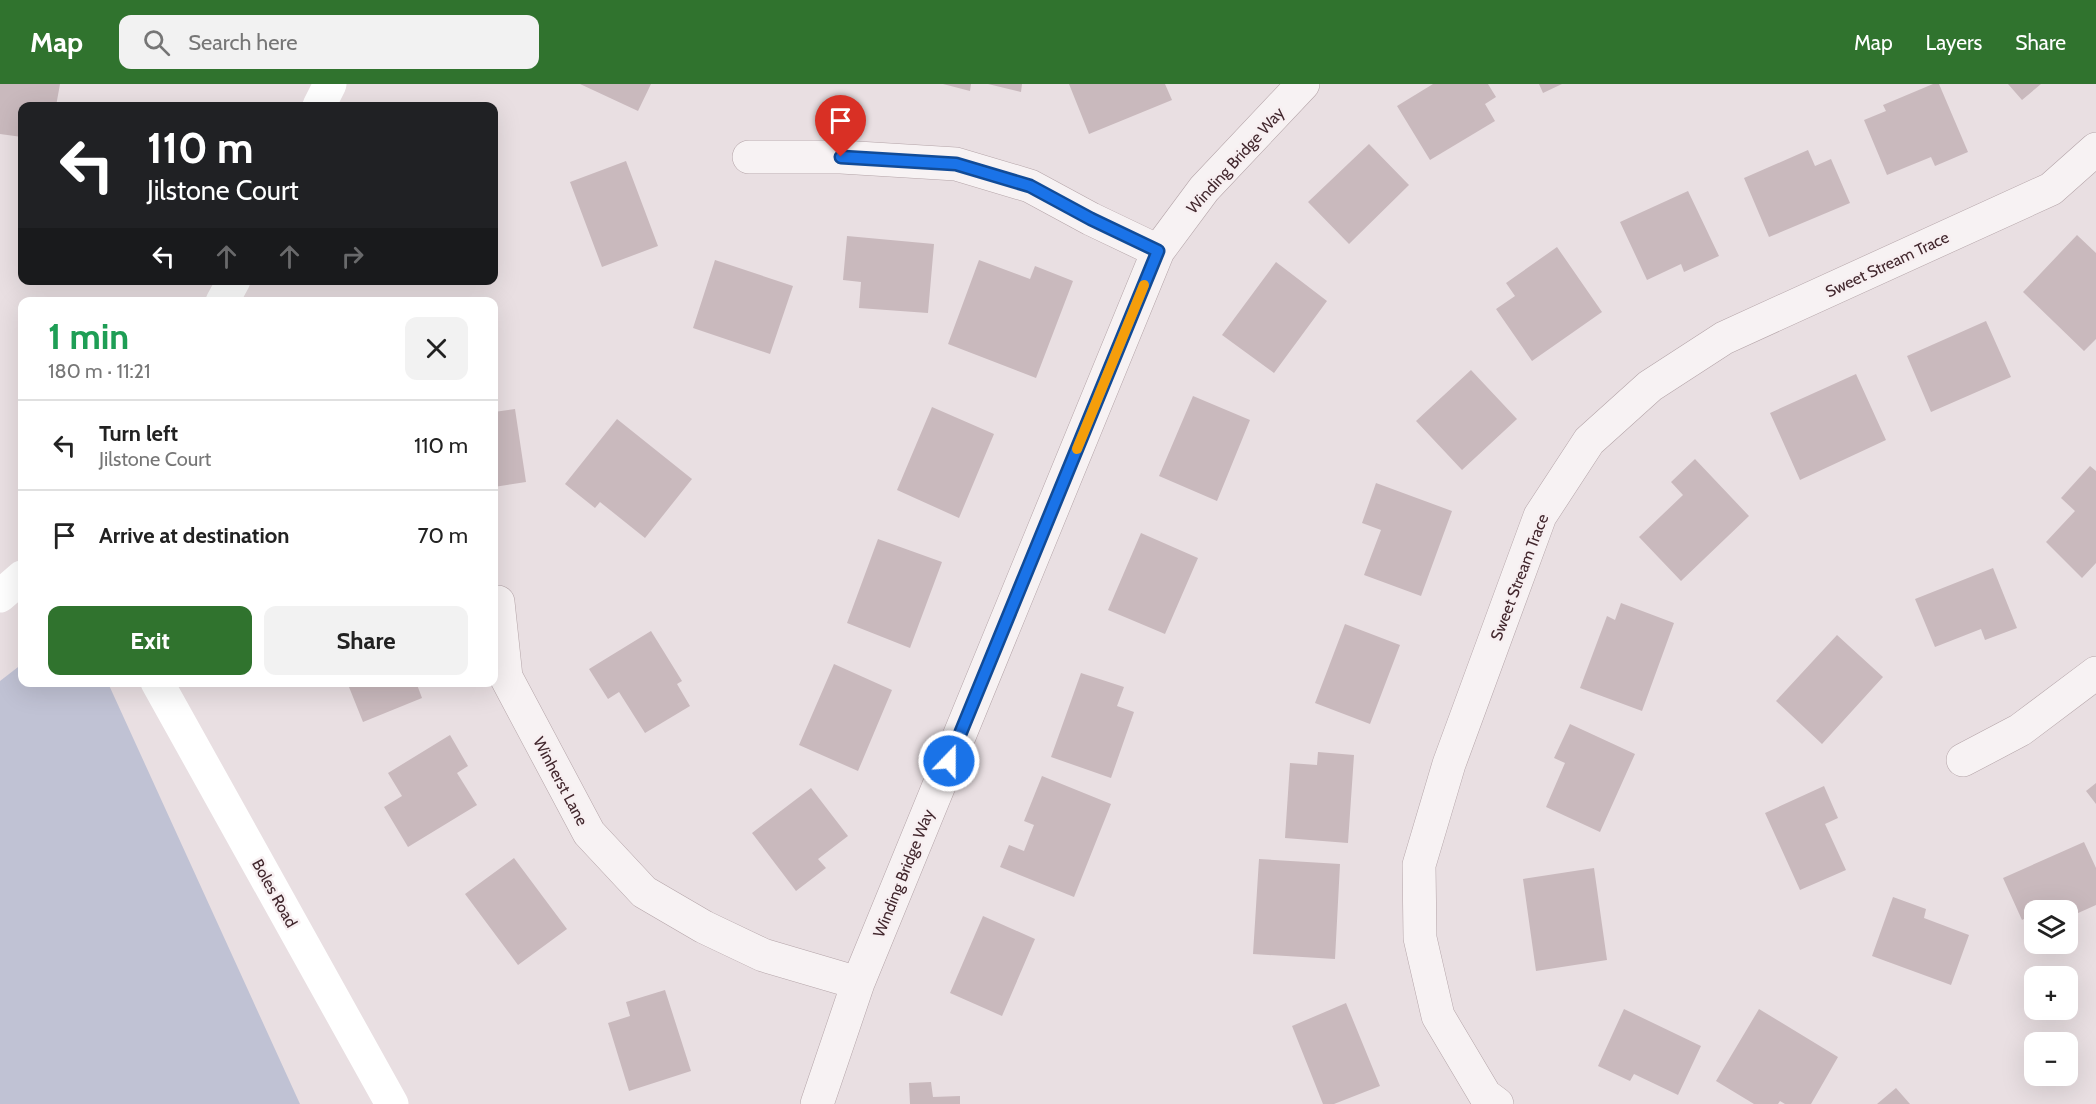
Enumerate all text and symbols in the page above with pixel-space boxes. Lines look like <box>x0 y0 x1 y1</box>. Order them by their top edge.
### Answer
search box <box>119 15 539 69</box>
text: Map <box>30 25 83 59</box>
icon: search <box>140 26 173 59</box>
text: Search here <box>188 29 297 56</box>
text: Map <box>1854 30 1893 55</box>
text: Layers <box>1926 30 1982 55</box>
text: Share <box>2015 30 2066 55</box>
pin <box>815 95 866 157</box>
street label: Winding Bridge Way <box>1183 103 1288 217</box>
icon: arrive <box>824 104 857 137</box>
text: 110 m <box>147 122 254 174</box>
icon: left <box>48 126 126 204</box>
text: Jilstone Court <box>147 174 299 207</box>
street label: Sweet Stream Trace <box>1822 228 1952 301</box>
icon: left <box>147 240 180 273</box>
icon: ahead <box>210 240 243 273</box>
icon: ahead <box>273 240 306 273</box>
icon: right <box>336 240 369 273</box>
text: 1 min <box>48 314 129 358</box>
button: close <box>405 317 468 380</box>
text: 180 m · 11:21 <box>48 359 151 383</box>
text: Turn left <box>99 420 178 447</box>
icon: left <box>48 429 81 462</box>
text: 110 m <box>414 432 468 459</box>
text: Jilstone Court <box>99 447 211 471</box>
street label: Sweet Stream Trace <box>1487 511 1552 643</box>
icon: arrive <box>48 519 81 552</box>
text: Arrive at destination <box>99 522 289 549</box>
text: 70 m <box>418 522 468 549</box>
button: Exit <box>48 606 252 675</box>
button: Share <box>264 606 468 675</box>
position arrow <box>917 729 981 793</box>
street label: Winherst Lane <box>529 734 592 829</box>
street label: Winding Bridge Way <box>869 806 938 940</box>
street label: Boles Road <box>248 856 301 931</box>
map controls <box>2024 900 2078 1086</box>
button: layers <box>2024 900 2078 954</box>
button: + <box>2024 966 2078 1020</box>
button: − <box>2024 1032 2078 1086</box>

